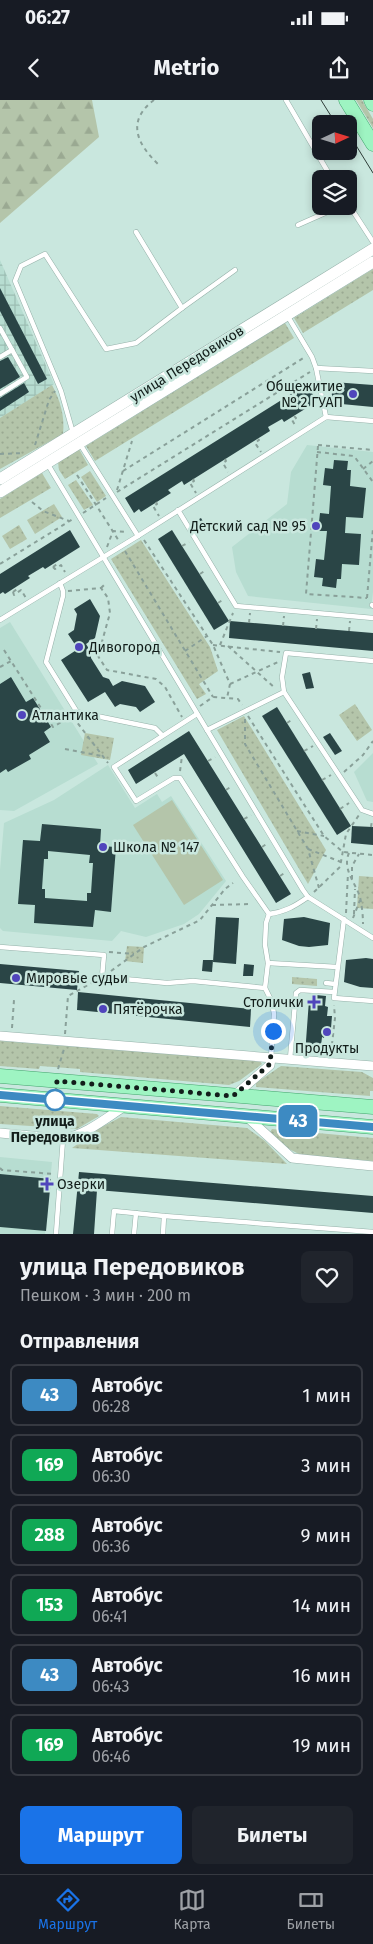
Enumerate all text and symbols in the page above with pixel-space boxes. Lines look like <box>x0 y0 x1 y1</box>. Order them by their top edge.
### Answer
text: 06:27 <box>25 6 70 29</box>
icon: back <box>20 54 48 82</box>
text: Metrio <box>154 54 219 81</box>
icon: share <box>325 54 353 82</box>
north arrow <box>312 115 358 160</box>
map controls <box>312 115 357 215</box>
button: layers <box>312 170 357 215</box>
street label: улица Передовиков <box>127 322 247 406</box>
place label: Общежитие № 2 ГУАП <box>266 378 343 411</box>
marker: Общежитие № 2 ГУАП <box>347 388 359 400</box>
place label: Детский сад № 95 <box>189 518 306 535</box>
marker: Детский сад № 95 <box>310 520 322 532</box>
place label: Дивогород <box>88 639 160 656</box>
marker: Дивогород <box>73 641 85 653</box>
place label: Атлантика <box>32 707 99 724</box>
marker: Атлантика <box>16 709 28 721</box>
place label: Школа № 147 <box>113 839 199 856</box>
marker: Школа № 147 <box>97 841 109 853</box>
place label: Мировые судьи <box>26 970 128 987</box>
marker: Мировые судьи <box>10 972 22 984</box>
place label: Столички <box>243 994 304 1011</box>
marker: Столички <box>308 996 320 1008</box>
place label: Пятёрочка <box>113 1001 183 1018</box>
marker: Пятёрочка <box>97 1003 109 1015</box>
your location <box>261 1019 286 1044</box>
marker: Продукты <box>321 1026 333 1038</box>
place label: Продукты <box>295 1040 359 1057</box>
marker: улица Передовиков <box>44 1089 66 1111</box>
line badge: 43 <box>276 1105 320 1137</box>
text: 43 <box>288 1110 308 1132</box>
place label: улица Передовиков <box>11 1113 99 1146</box>
place label: Озерки <box>57 1176 105 1193</box>
marker: Озерки <box>41 1178 53 1190</box>
button: heart <box>301 1251 353 1303</box>
text: улица Передовиков <box>20 1253 245 1281</box>
text: Пешком · 3 мин · 200 m <box>20 1286 191 1305</box>
text: Отправления <box>20 1330 139 1353</box>
text: Автобус <box>92 1374 163 1397</box>
text: 43 <box>40 1384 59 1406</box>
text: 1 мин <box>302 1384 351 1407</box>
text: 06:28 <box>92 1397 130 1416</box>
text: Автобус <box>92 1444 163 1467</box>
text: 169 <box>35 1454 64 1476</box>
text: 3 мин <box>301 1454 351 1477</box>
text: 06:30 <box>92 1467 130 1486</box>
text: Автобус <box>92 1514 163 1537</box>
text: 288 <box>34 1524 65 1546</box>
text: 9 мин <box>301 1524 351 1547</box>
text: 06:36 <box>92 1537 130 1556</box>
text: Автобус <box>92 1584 163 1607</box>
text: 153 <box>36 1594 63 1616</box>
text: 14 мин <box>292 1594 351 1617</box>
text: 06:41 <box>92 1607 128 1626</box>
text: Автобус <box>92 1654 163 1677</box>
text: 43 <box>40 1664 59 1686</box>
text: 16 мин <box>292 1664 351 1687</box>
text: 06:43 <box>92 1677 129 1696</box>
text: Автобус <box>92 1724 163 1747</box>
text: 169 <box>35 1734 64 1756</box>
text: 19 мин <box>292 1734 351 1757</box>
text: 06:46 <box>92 1747 130 1766</box>
button: Маршрут <box>20 1806 182 1864</box>
button: Билеты <box>192 1806 353 1864</box>
tab: Маршрут <box>38 1886 97 1933</box>
tab: Карта <box>173 1886 211 1933</box>
tab: Билеты <box>287 1886 335 1933</box>

